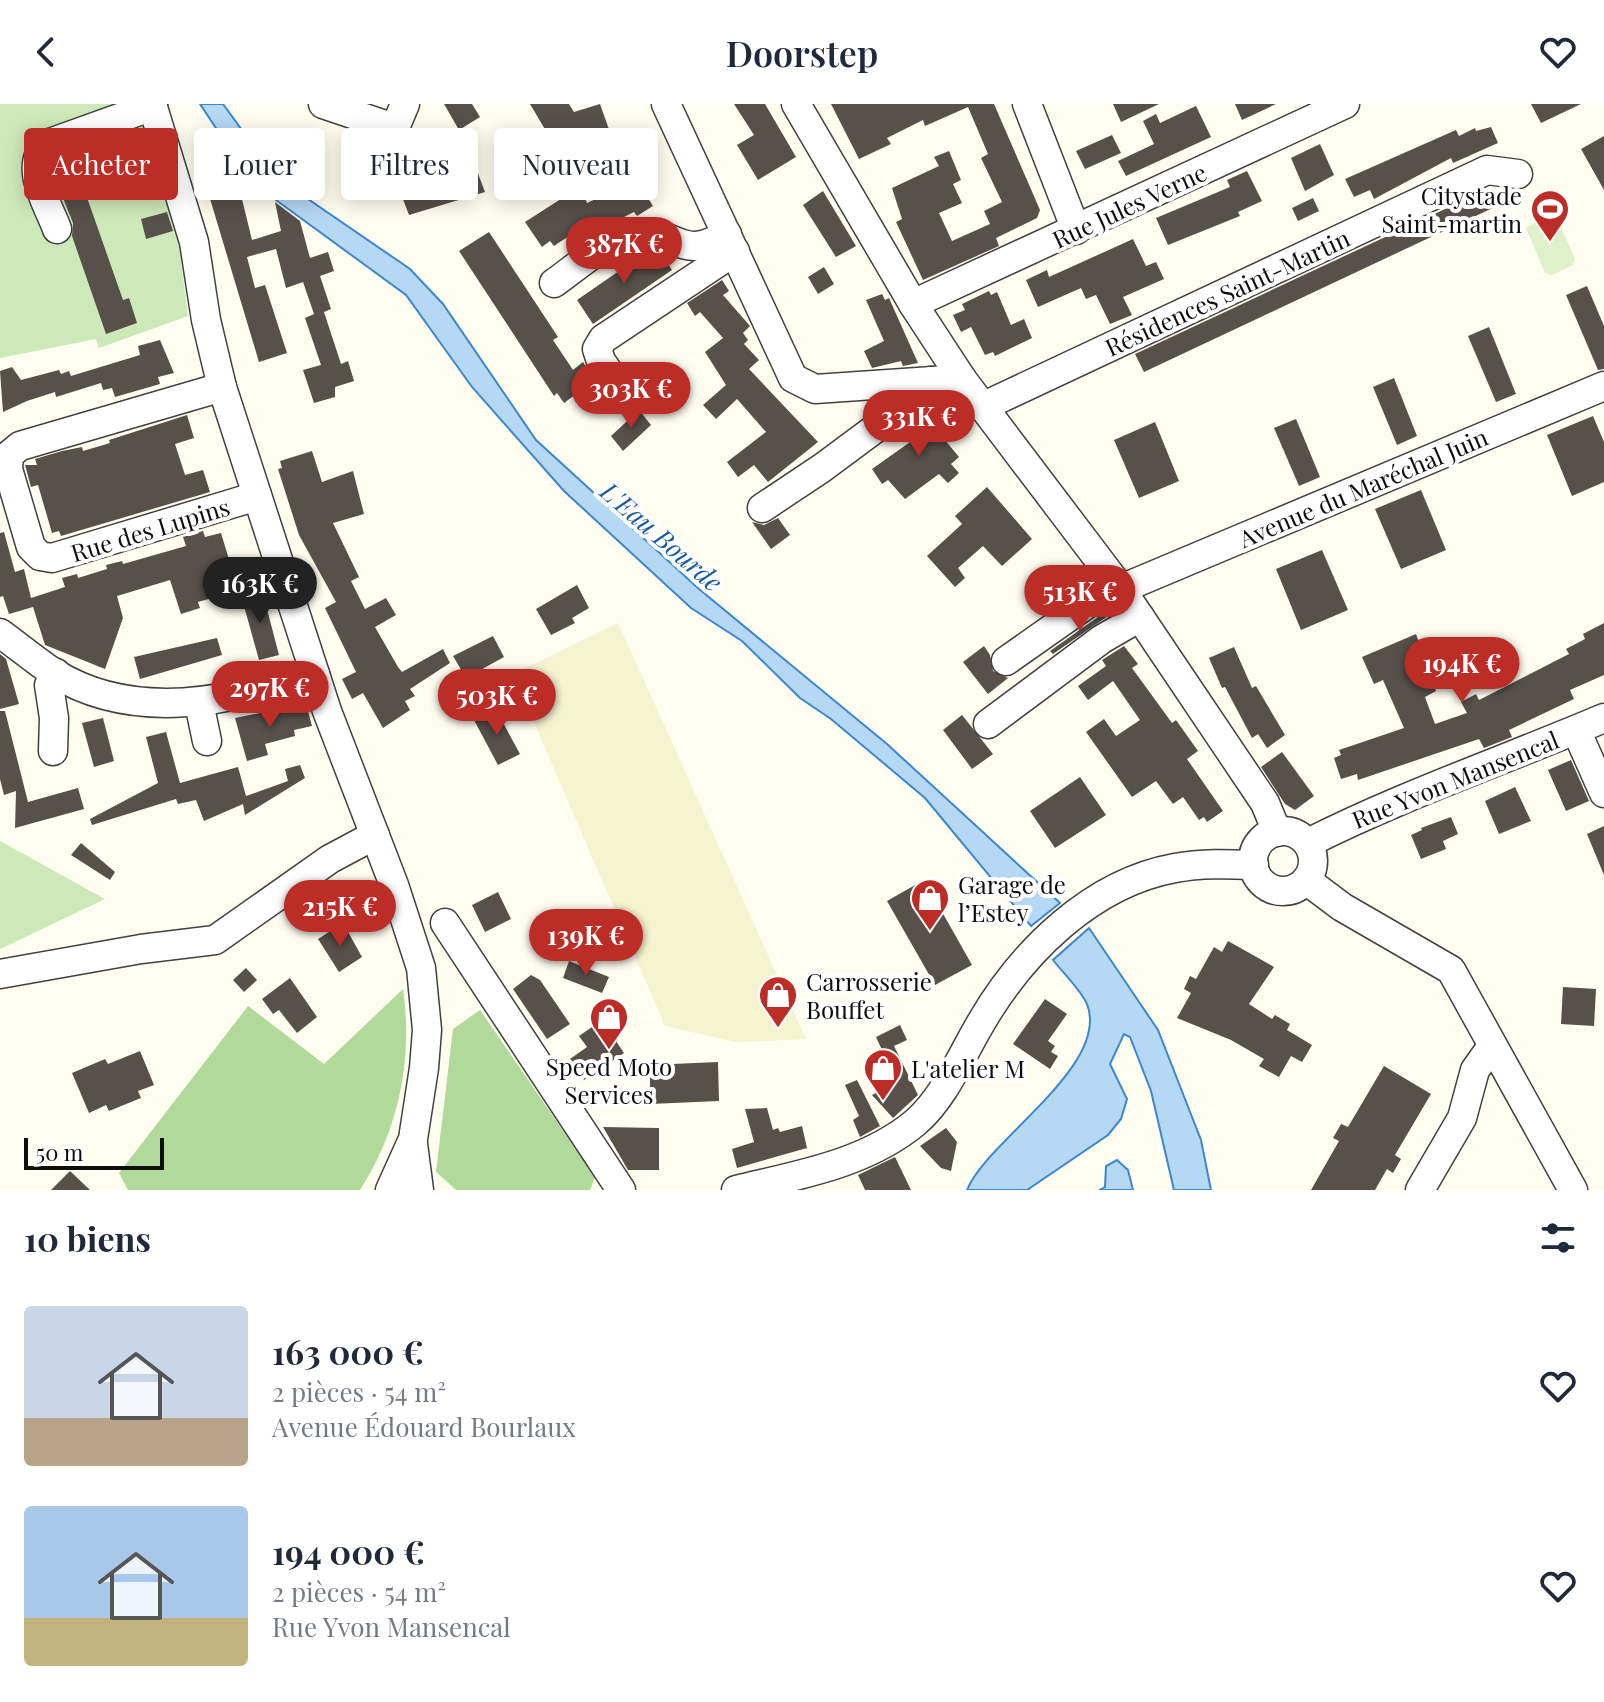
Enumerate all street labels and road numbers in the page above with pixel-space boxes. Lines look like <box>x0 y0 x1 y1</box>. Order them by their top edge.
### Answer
street label: Rue Jules Verne <box>1047 155 1211 255</box>
street label: Résidences Saint-Martin <box>1100 221 1354 363</box>
street label: Avenue du Maréchal Juin <box>1233 420 1492 554</box>
street label: Rue des Lupins <box>67 490 233 568</box>
street label: Rue Yvon Mansencal <box>1347 723 1563 835</box>

